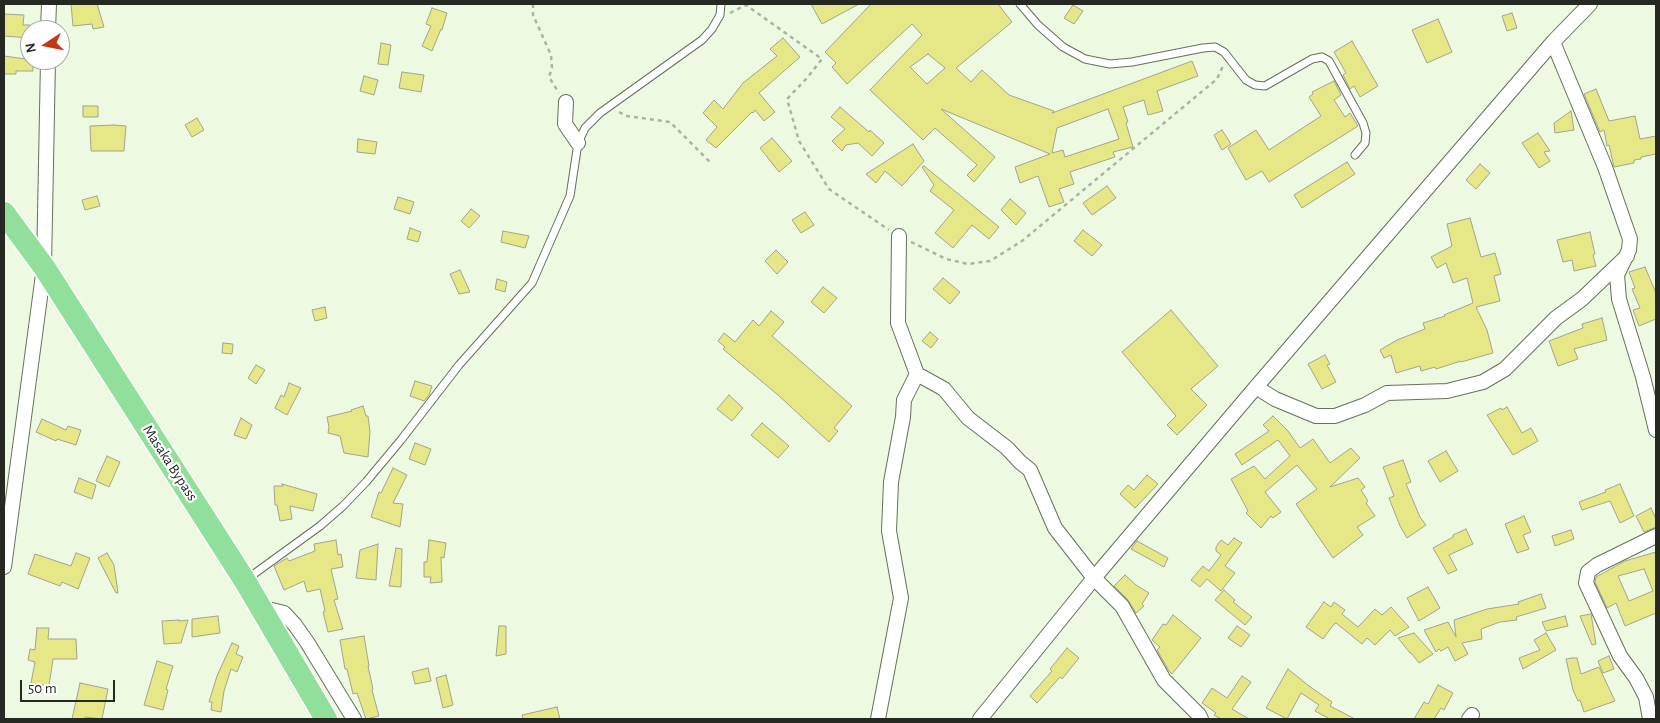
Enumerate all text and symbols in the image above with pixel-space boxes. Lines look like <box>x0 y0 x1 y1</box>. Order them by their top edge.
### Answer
north arrow <box>20 20 70 70</box>
text: N <box>23 42 39 54</box>
street label: Masaka Bypass <box>139 422 201 504</box>
scale bar <box>22 670 118 702</box>
text: 50 m <box>28 681 57 696</box>

